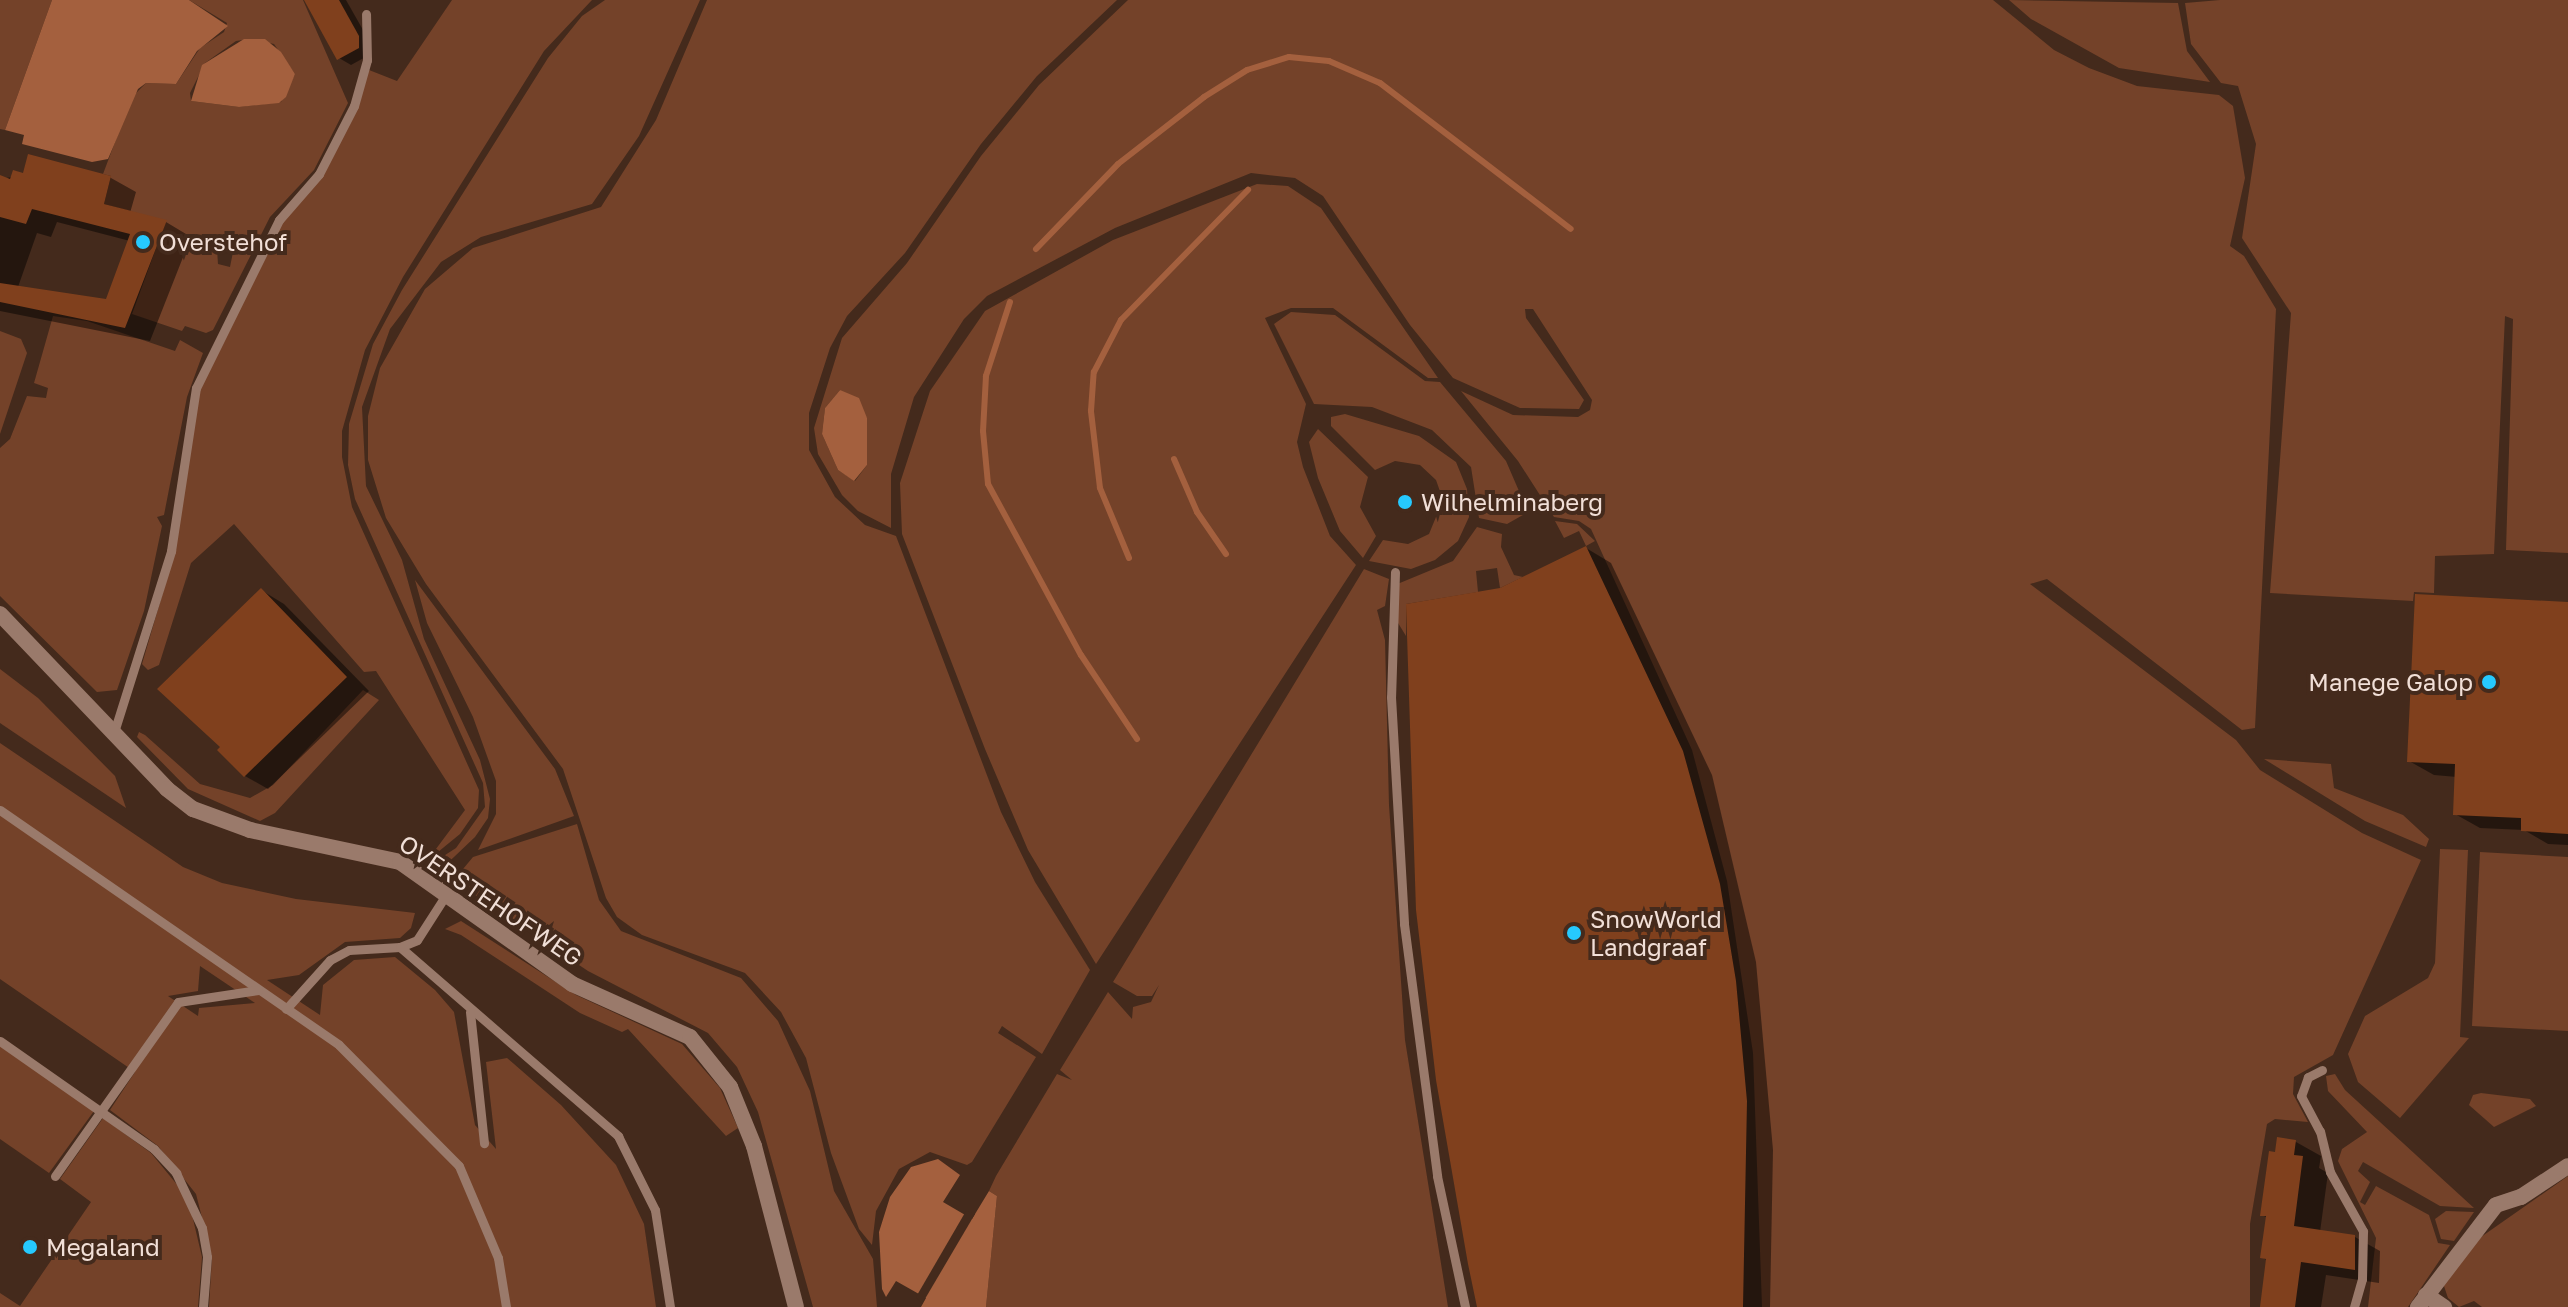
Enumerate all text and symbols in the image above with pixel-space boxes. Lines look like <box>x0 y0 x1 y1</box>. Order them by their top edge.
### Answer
place label: Overstehof <box>159 228 287 256</box>
marker: Overstehof <box>134 233 152 251</box>
place label: Wilhelminaberg <box>1421 488 1603 516</box>
marker: Wilhelminaberg <box>1396 493 1414 511</box>
place label: Manege Galop <box>2308 668 2473 696</box>
marker: Manege Galop <box>2480 673 2498 691</box>
street label: OVERSTEHOFWEG <box>394 828 588 972</box>
place label: SnowWorld Landgraaf <box>1590 905 1722 961</box>
marker: SnowWorld Landgraaf <box>1565 924 1583 942</box>
place label: Megaland <box>46 1233 160 1261</box>
marker: Megaland <box>21 1238 39 1256</box>

